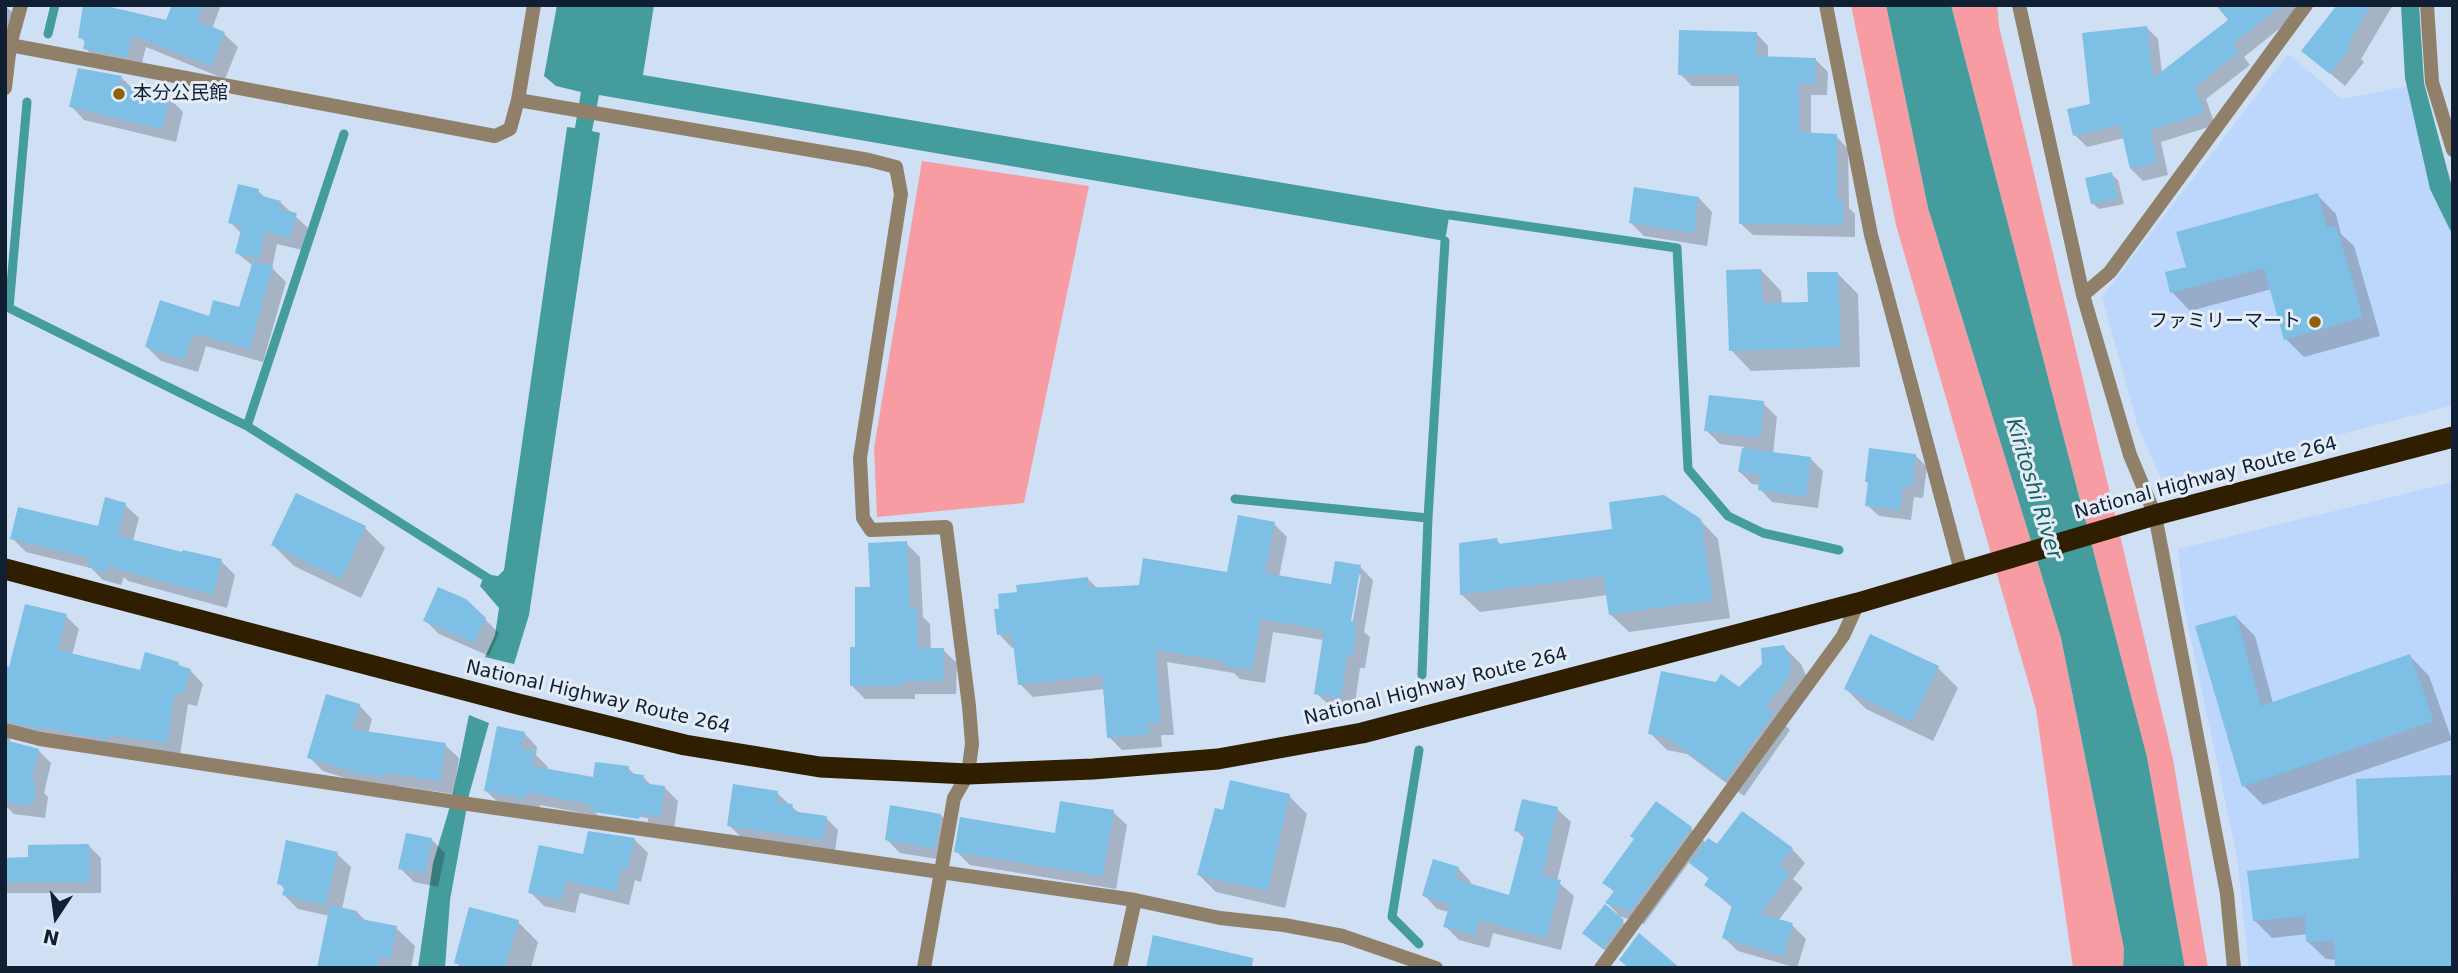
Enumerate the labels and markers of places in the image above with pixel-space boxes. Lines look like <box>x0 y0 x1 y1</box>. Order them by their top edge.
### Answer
place label: 本分公民館 <box>133 83 228 105</box>
marker: 本分公民館 <box>111 86 127 102</box>
place label: ファミリーマート <box>2149 311 2301 333</box>
marker: ファミリーマート <box>2307 314 2323 330</box>

